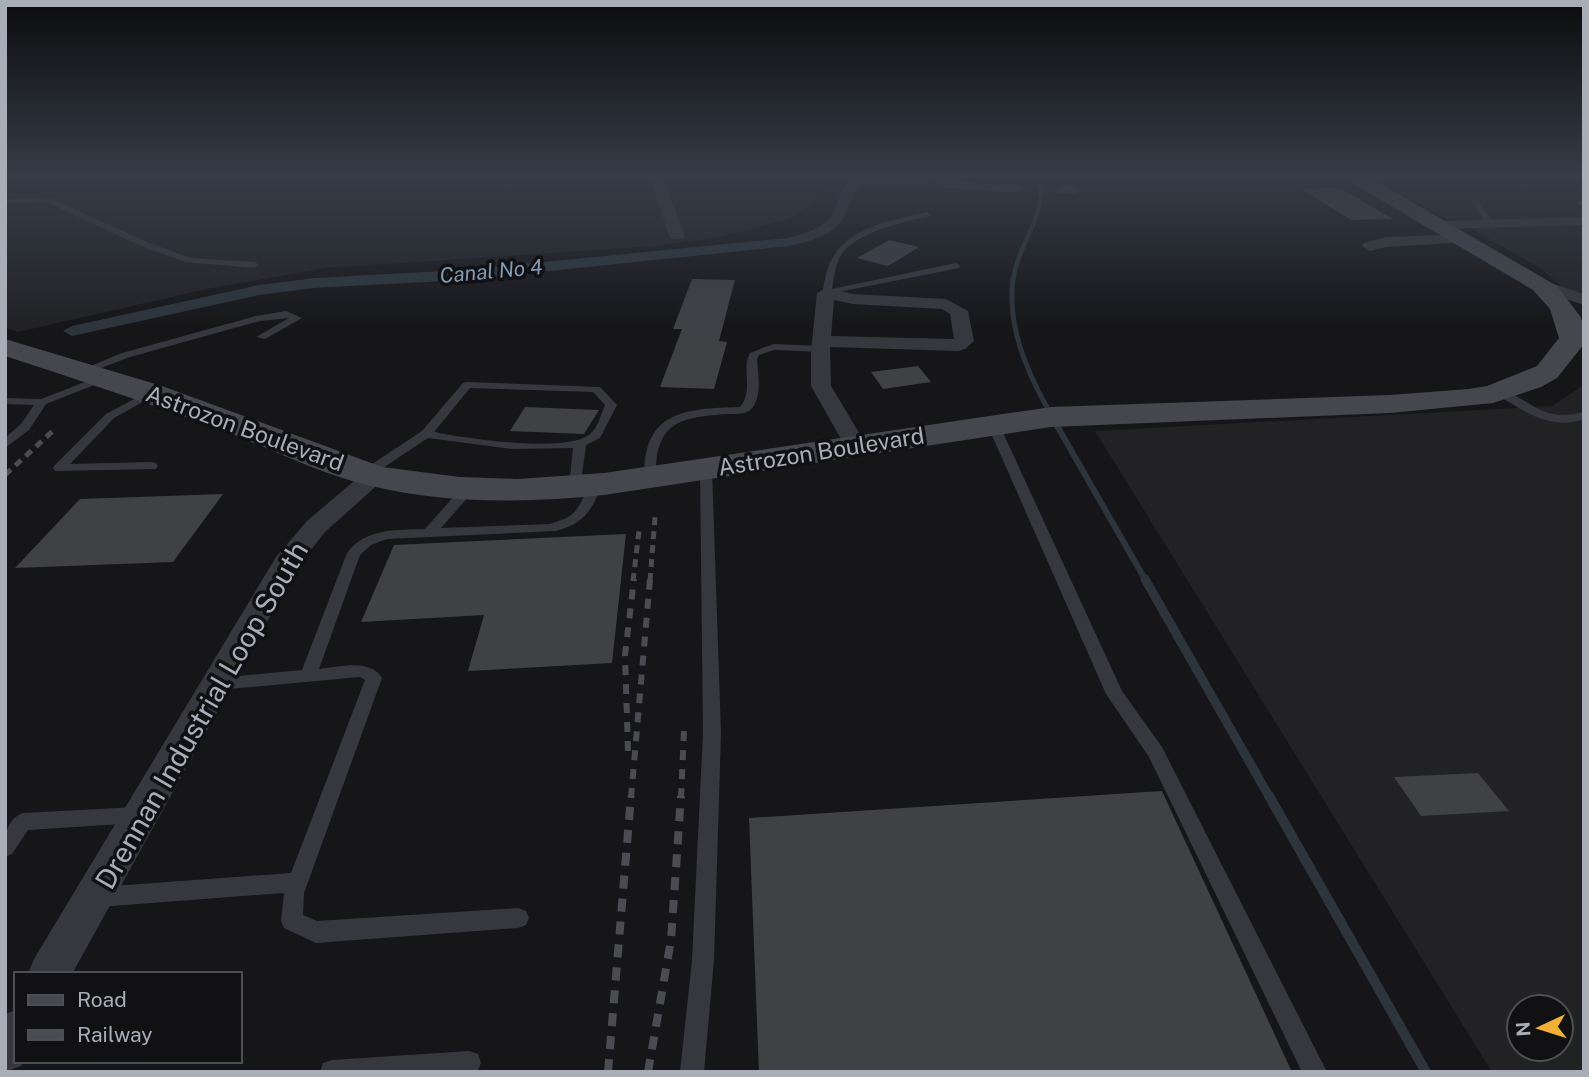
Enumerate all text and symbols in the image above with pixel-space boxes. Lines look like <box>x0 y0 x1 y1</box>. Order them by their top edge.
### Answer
water label: Canal No 4 <box>438 254 544 288</box>
street label: Astrozon Boulevard <box>142 380 348 476</box>
street label: Astrozon Boulevard <box>716 421 926 481</box>
street label: Drennan Industrial Loop South <box>88 535 314 895</box>
legend <box>14 972 242 1063</box>
text: Road <box>77 987 127 1012</box>
north arrow <box>1505 993 1575 1063</box>
text: N <box>1512 1021 1535 1037</box>
text: Railway <box>77 1022 153 1047</box>

